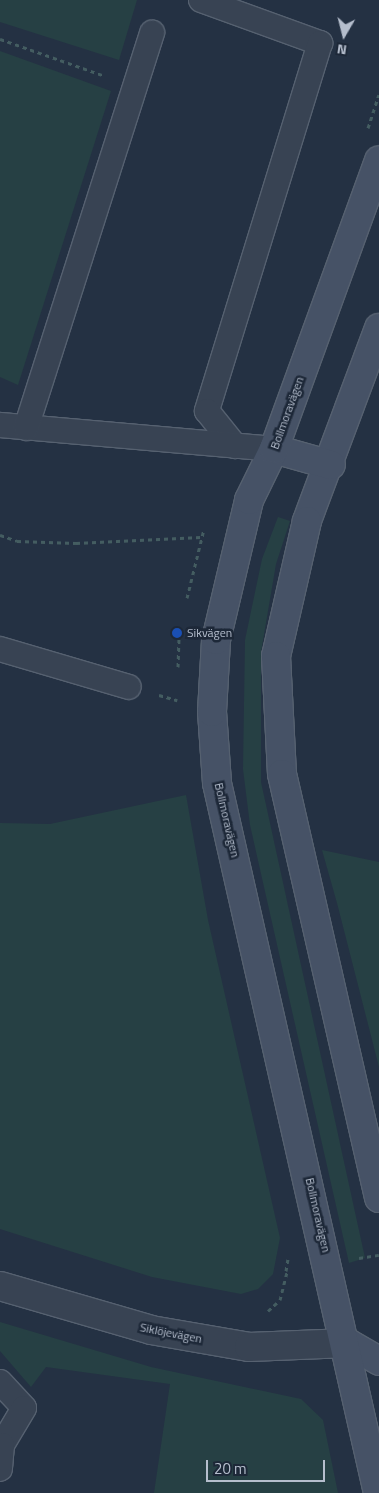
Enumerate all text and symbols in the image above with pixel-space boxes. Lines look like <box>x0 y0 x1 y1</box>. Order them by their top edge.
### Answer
north arrow <box>319 10 369 60</box>
text: N <box>336 39 348 61</box>
street label: Bollmoravägen <box>267 375 307 451</box>
place label: Sikvägen <box>187 626 232 640</box>
marker: Sikvägen <box>171 627 183 639</box>
street label: Bollmoravägen <box>211 781 243 859</box>
street label: Bollmoravägen <box>302 1176 334 1254</box>
street label: Siklöjevägen <box>139 1320 203 1346</box>
scale bar <box>209 1450 328 1482</box>
text: 20 m <box>214 1457 247 1480</box>

